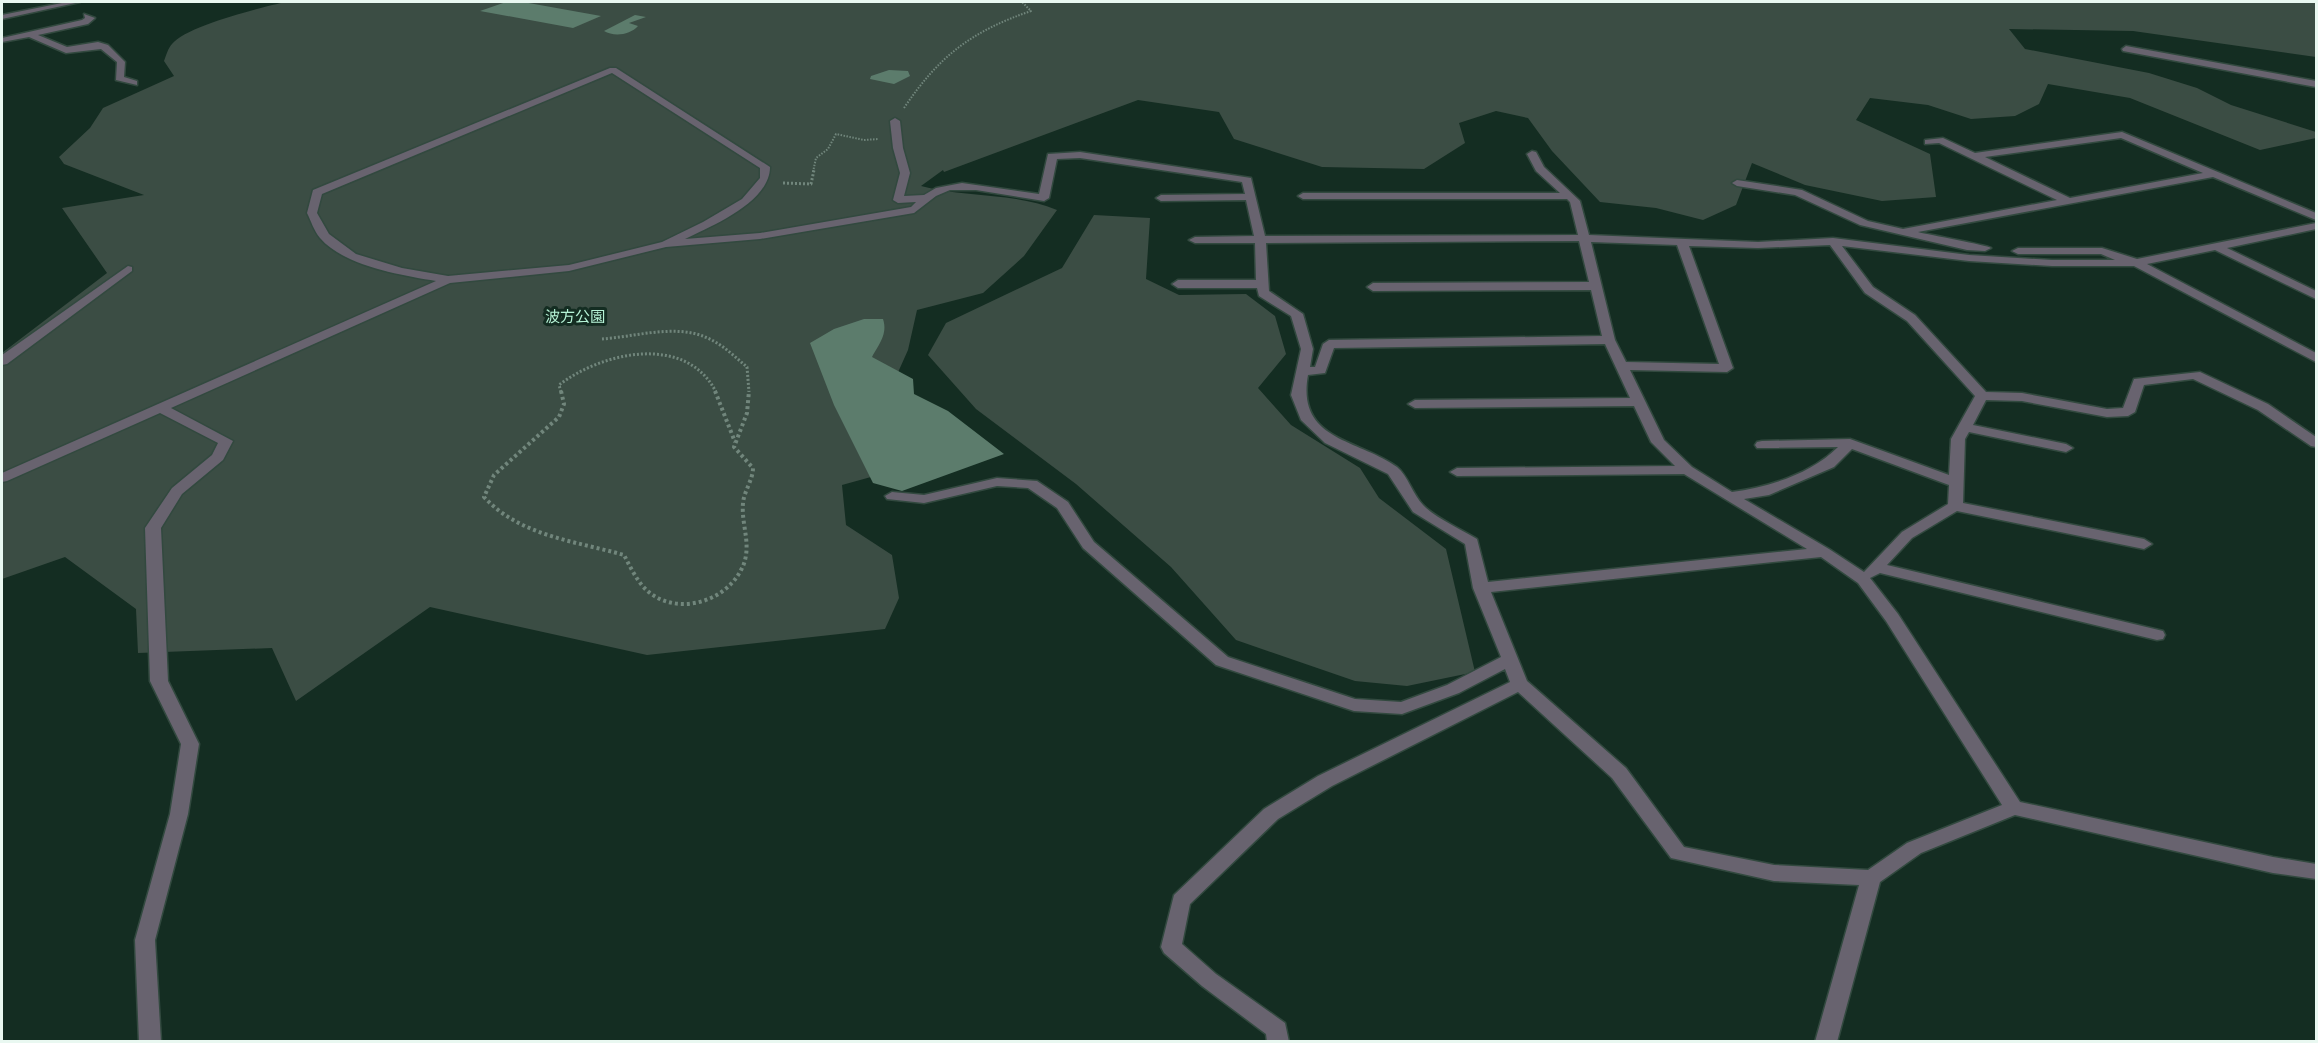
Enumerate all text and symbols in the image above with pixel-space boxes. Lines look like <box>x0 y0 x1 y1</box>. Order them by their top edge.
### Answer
park label: 波方公園 <box>545 308 605 326</box>

